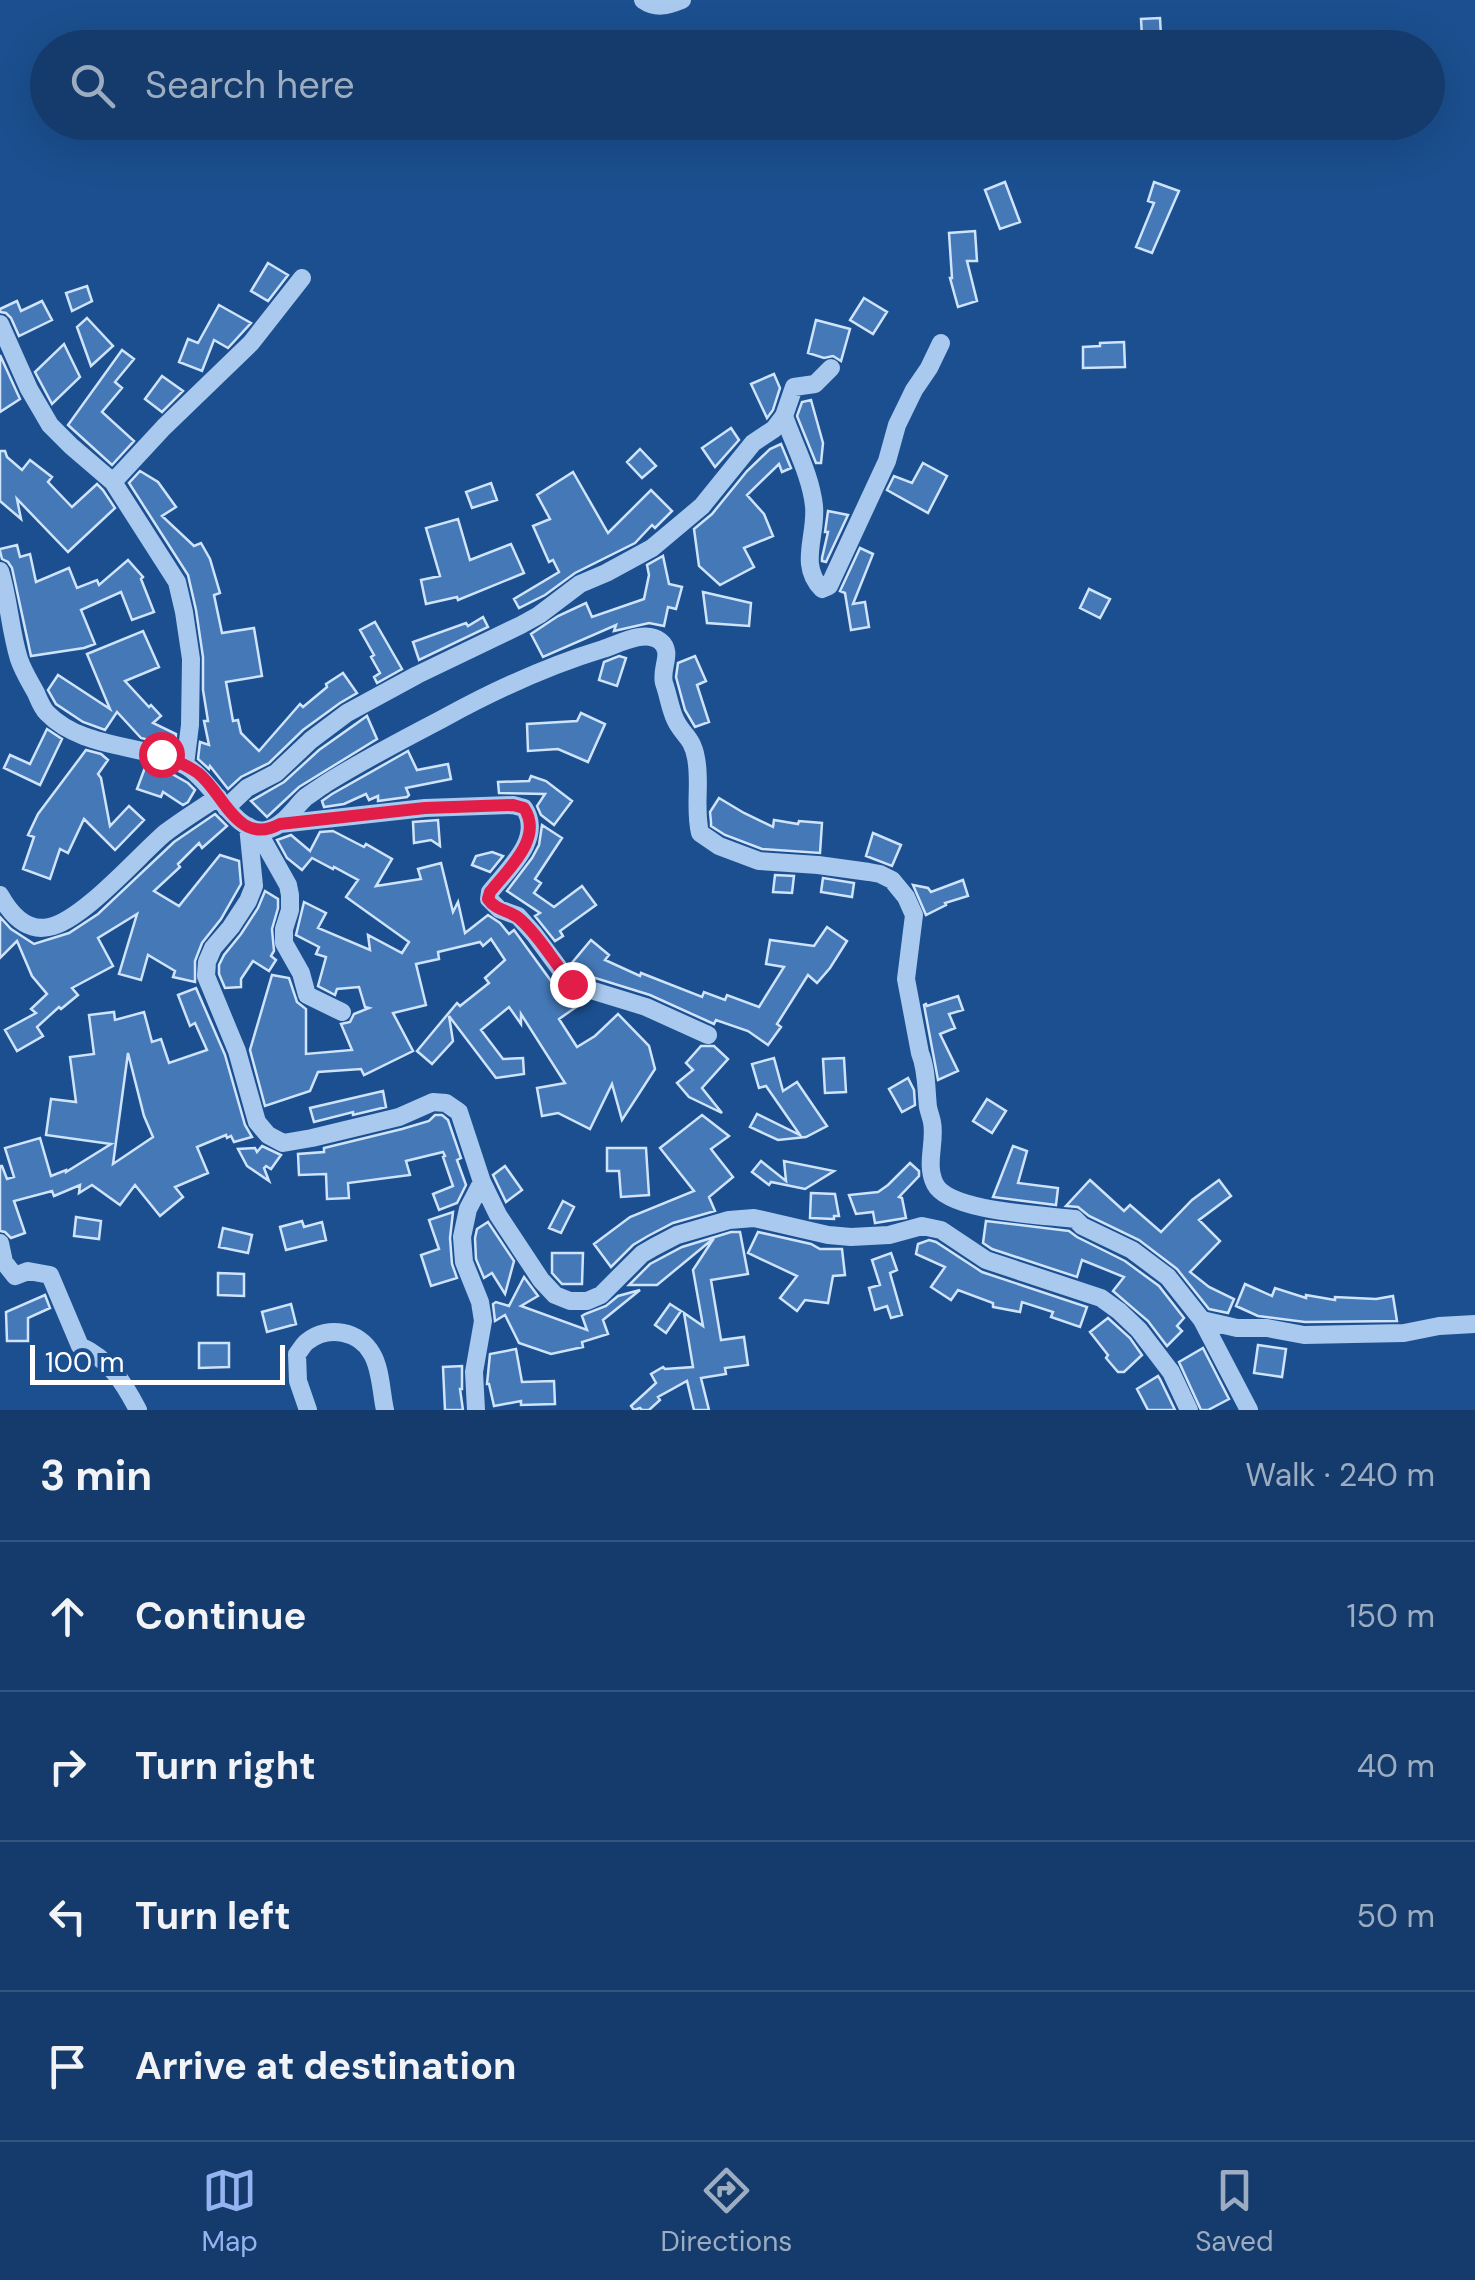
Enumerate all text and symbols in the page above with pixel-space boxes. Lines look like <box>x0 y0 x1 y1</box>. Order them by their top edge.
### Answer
search box <box>30 30 1445 140</box>
icon: search <box>65 58 120 113</box>
text: Search here <box>145 60 355 110</box>
route start <box>139 732 185 778</box>
route end <box>550 962 596 1008</box>
scale bar <box>30 1340 285 1384</box>
text: 100 m <box>45 1344 124 1381</box>
text: 3 min <box>40 1448 152 1503</box>
text: Walk · 240 m <box>1245 1454 1435 1496</box>
icon: ahead <box>40 1589 95 1644</box>
text: Continue <box>135 1591 306 1641</box>
text: 150 m <box>1347 1595 1435 1637</box>
icon: right <box>40 1739 95 1794</box>
text: Turn right <box>135 1741 316 1791</box>
text: 40 m <box>1357 1745 1435 1787</box>
icon: left <box>40 1889 95 1944</box>
text: Turn left <box>135 1891 291 1941</box>
text: 50 m <box>1357 1895 1435 1937</box>
icon: arrive <box>40 2039 95 2094</box>
text: Arrive at destination <box>135 2041 517 2091</box>
tab: Map <box>201 2163 258 2260</box>
tab: Directions <box>661 2163 792 2260</box>
tab: Saved <box>1195 2163 1274 2260</box>

